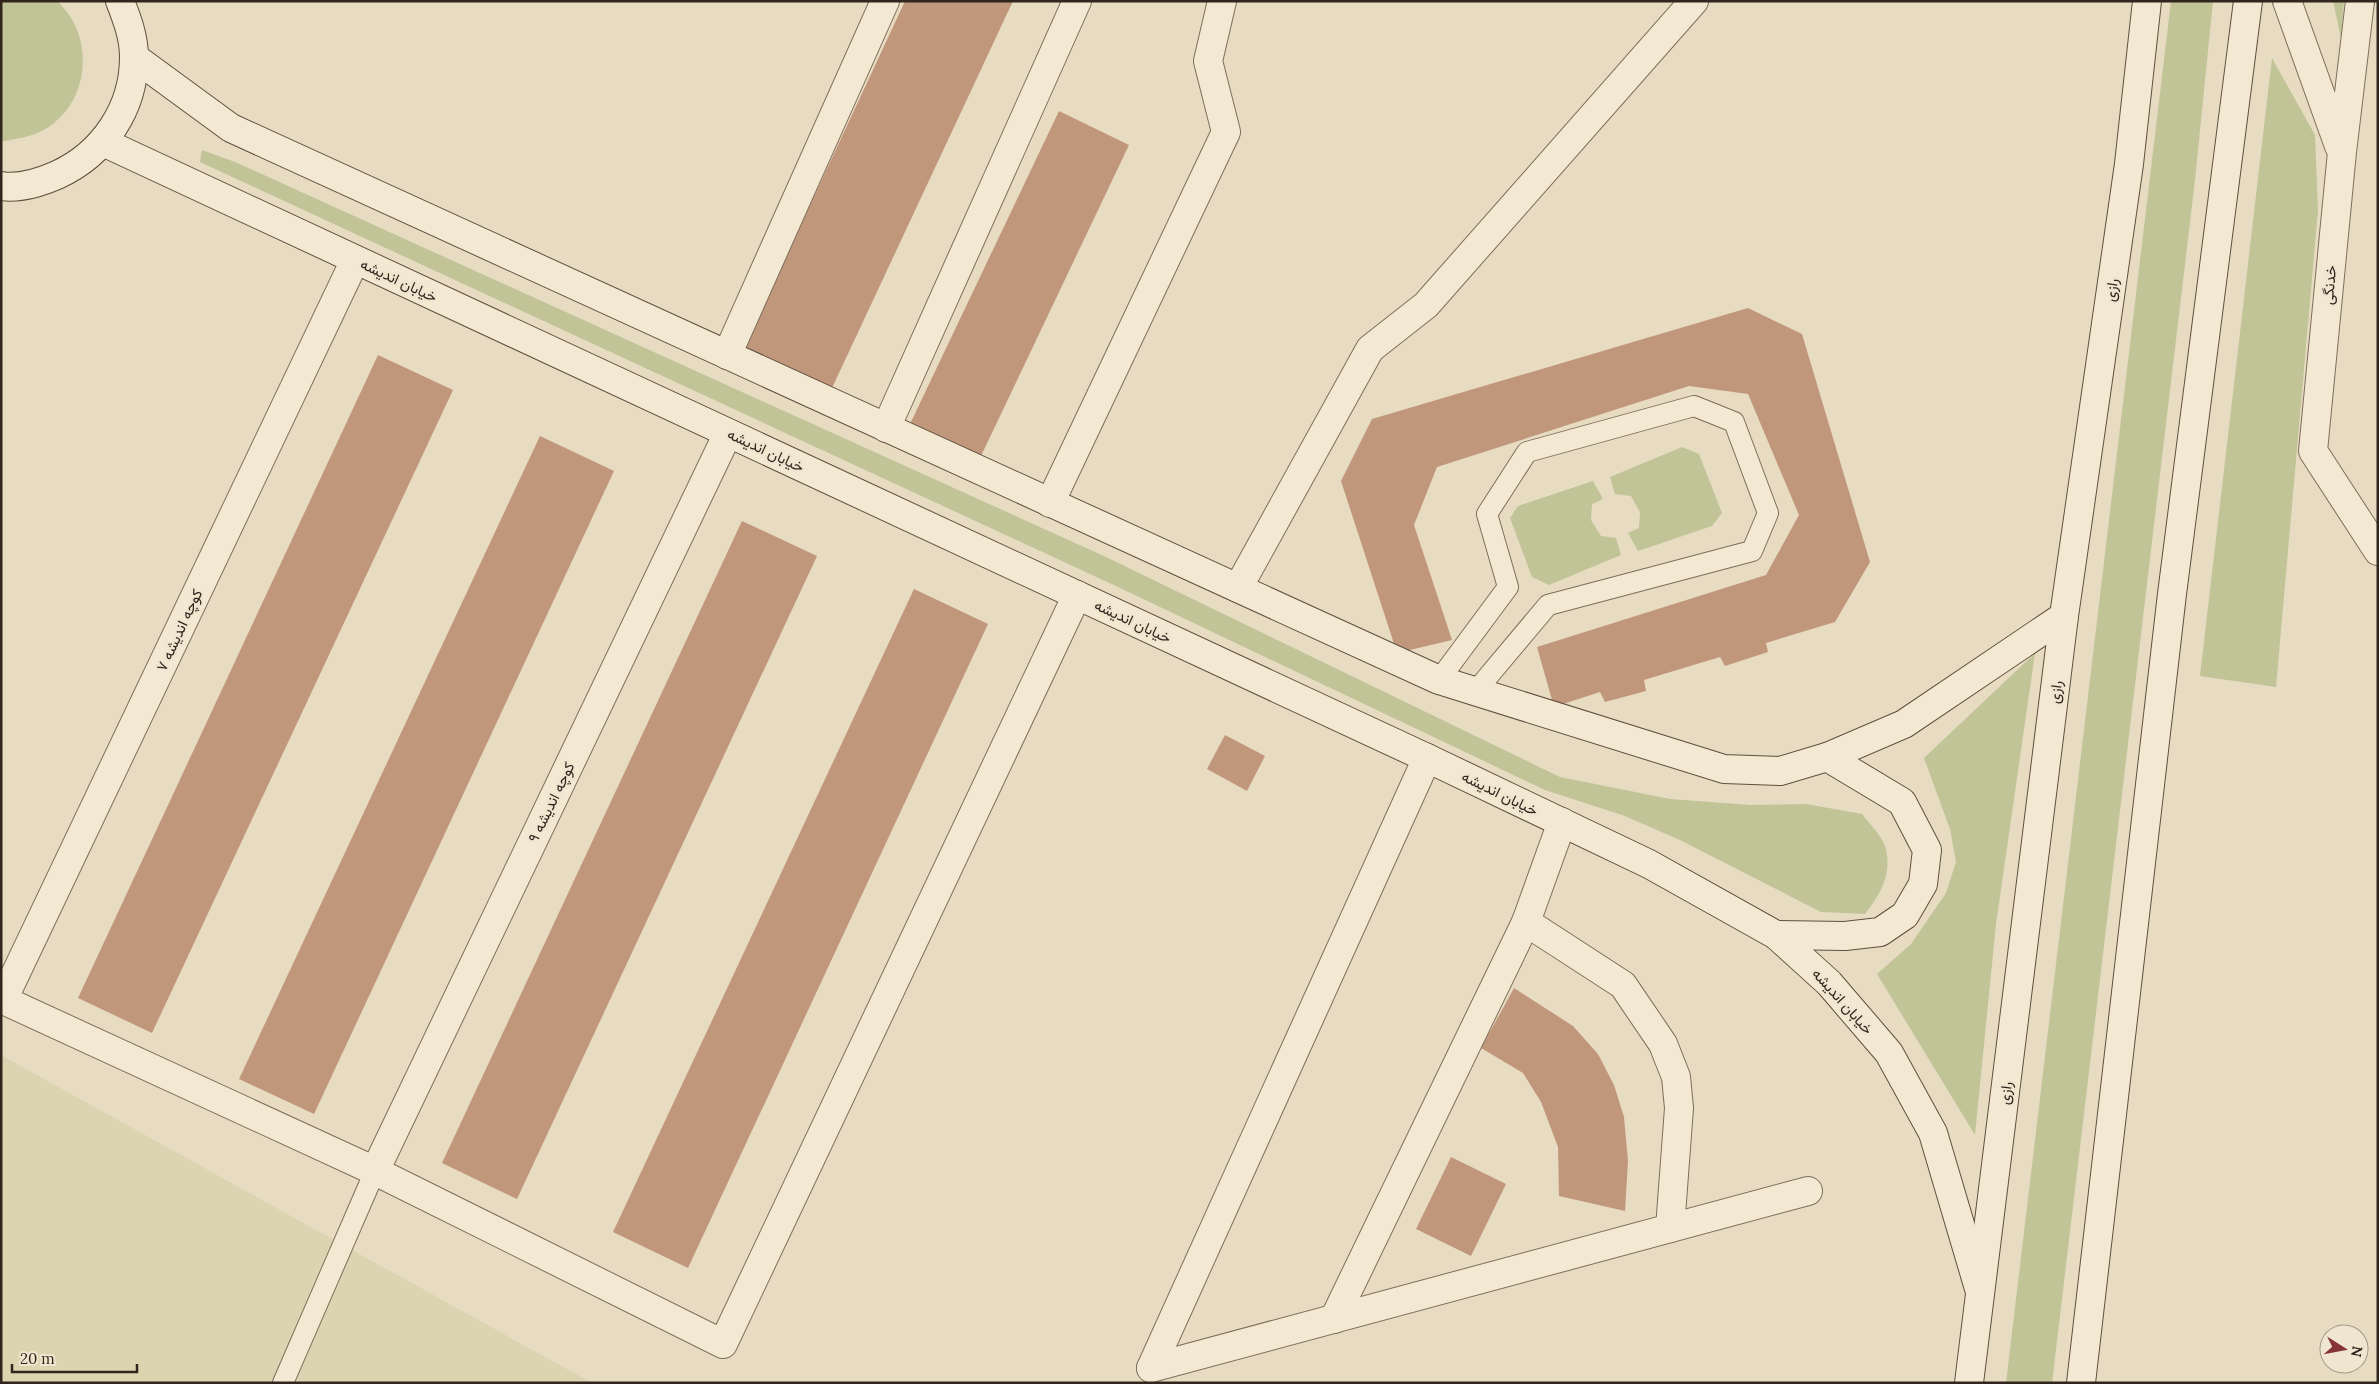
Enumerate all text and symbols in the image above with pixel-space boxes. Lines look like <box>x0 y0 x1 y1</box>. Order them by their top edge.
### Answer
street label: خیابان اندیشه <box>358 254 440 306</box>
street label: خدنگی <box>2318 264 2341 306</box>
street label: رازی <box>2100 277 2123 303</box>
street label: خیابان اندیشه <box>725 424 807 476</box>
street label: کوچه اندیشه ۷ <box>152 585 207 675</box>
street label: خیابان اندیشه <box>1092 595 1174 647</box>
street label: رازی <box>2044 679 2067 705</box>
street label: کوچه اندیشه ۹ <box>523 758 580 846</box>
street label: خیابان اندیشه <box>1459 766 1541 820</box>
street label: خیابان اندیشه <box>1808 964 1878 1038</box>
street label: رازی <box>1994 1080 2017 1106</box>
north arrow <box>2319 1324 2369 1374</box>
scale bar <box>12 1342 138 1374</box>
text: N <box>2347 1344 2367 1359</box>
text: 20 m <box>20 1349 55 1368</box>

